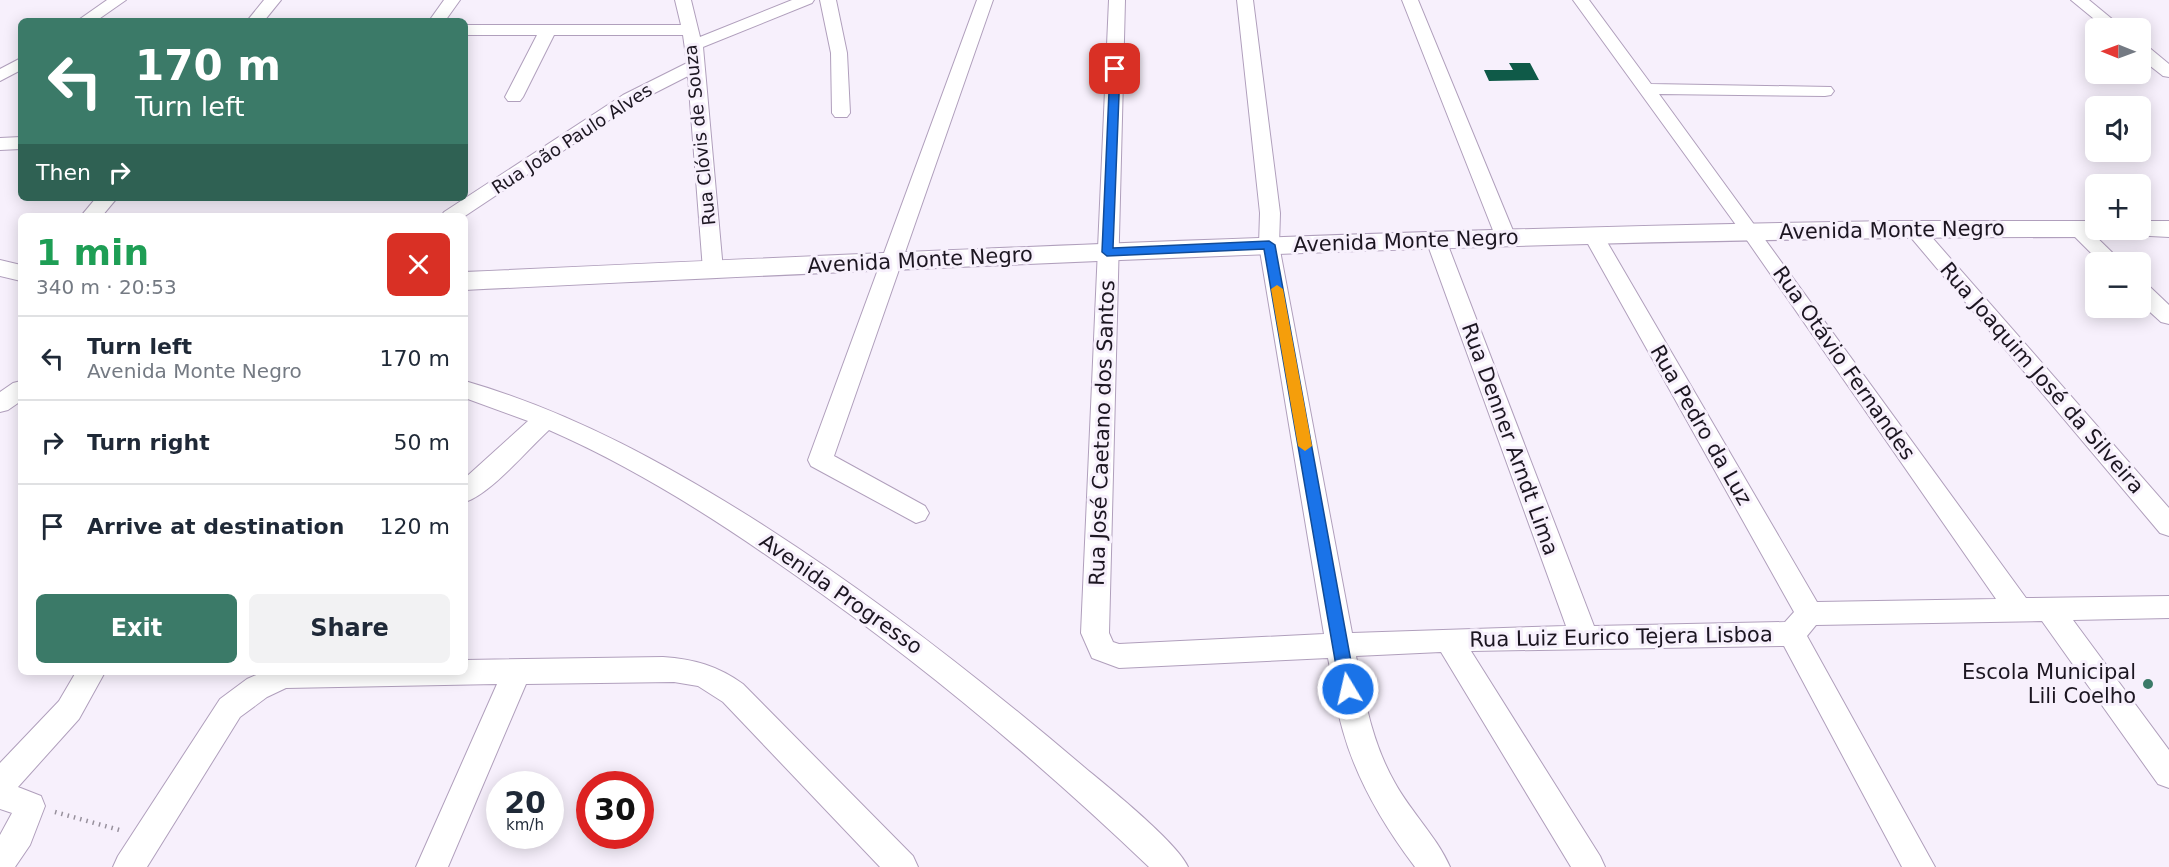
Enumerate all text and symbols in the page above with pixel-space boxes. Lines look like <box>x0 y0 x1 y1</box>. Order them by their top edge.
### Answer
north arrow <box>2085 18 2151 84</box>
map controls <box>2085 18 2151 318</box>
text: 170 m <box>135 41 281 90</box>
icon: left <box>36 42 114 120</box>
pin <box>1089 43 1140 94</box>
street label: Rua Clóvis de Souza <box>680 44 719 227</box>
icon: arrive <box>1098 52 1131 85</box>
street label: Rua João Paulo Alves <box>488 79 656 198</box>
text: Turn left <box>135 91 245 122</box>
button: sound <box>2085 96 2151 162</box>
icon: right <box>103 156 136 189</box>
text: Then <box>36 160 91 185</box>
button: + <box>2085 174 2151 240</box>
street label: Avenida Monte Negro <box>1779 216 2005 244</box>
street label: Avenida Monte Negro <box>1293 225 1519 257</box>
text: 1 min <box>36 232 149 273</box>
button: close <box>387 233 450 296</box>
street label: Avenida Monte Negro <box>807 242 1033 278</box>
button: − <box>2085 252 2151 318</box>
street label: Rua Joaquim José da Silveira <box>1935 258 2149 498</box>
street label: Rua Otávio Fernandes <box>1768 262 1920 464</box>
text: 340 m · 20:53 <box>36 275 177 299</box>
street label: Rua José Caetano dos Santos <box>1085 280 1119 586</box>
street label: Rua Denner Arndt Lima <box>1457 320 1563 558</box>
text: Turn left <box>87 334 192 359</box>
street label: Rua Pedro da Luz <box>1645 341 1757 509</box>
icon: left <box>36 342 69 375</box>
text: 170 m <box>380 346 450 371</box>
text: Avenida Monte Negro <box>87 359 302 383</box>
icon: right <box>36 426 69 459</box>
text: Turn right <box>87 430 210 455</box>
text: 50 m <box>394 430 450 455</box>
icon: arrive <box>36 510 69 543</box>
text: Arrive at destination <box>87 514 344 539</box>
text: 120 m <box>380 514 450 539</box>
street label: Avenida Progresso <box>755 529 927 659</box>
button: Exit <box>36 594 237 663</box>
button: Share <box>249 594 450 663</box>
street label: Rua Luiz Eurico Tejera Lisboa <box>1469 622 1773 652</box>
position arrow <box>1316 657 1380 721</box>
place label: Escola Municipal Lili Coelho <box>1962 660 2136 708</box>
marker: Escola Municipal Lili Coelho <box>2141 677 2155 691</box>
speed limit sign: 30 <box>576 771 654 849</box>
text: 20 <box>504 785 546 820</box>
text: km/h <box>506 816 544 834</box>

